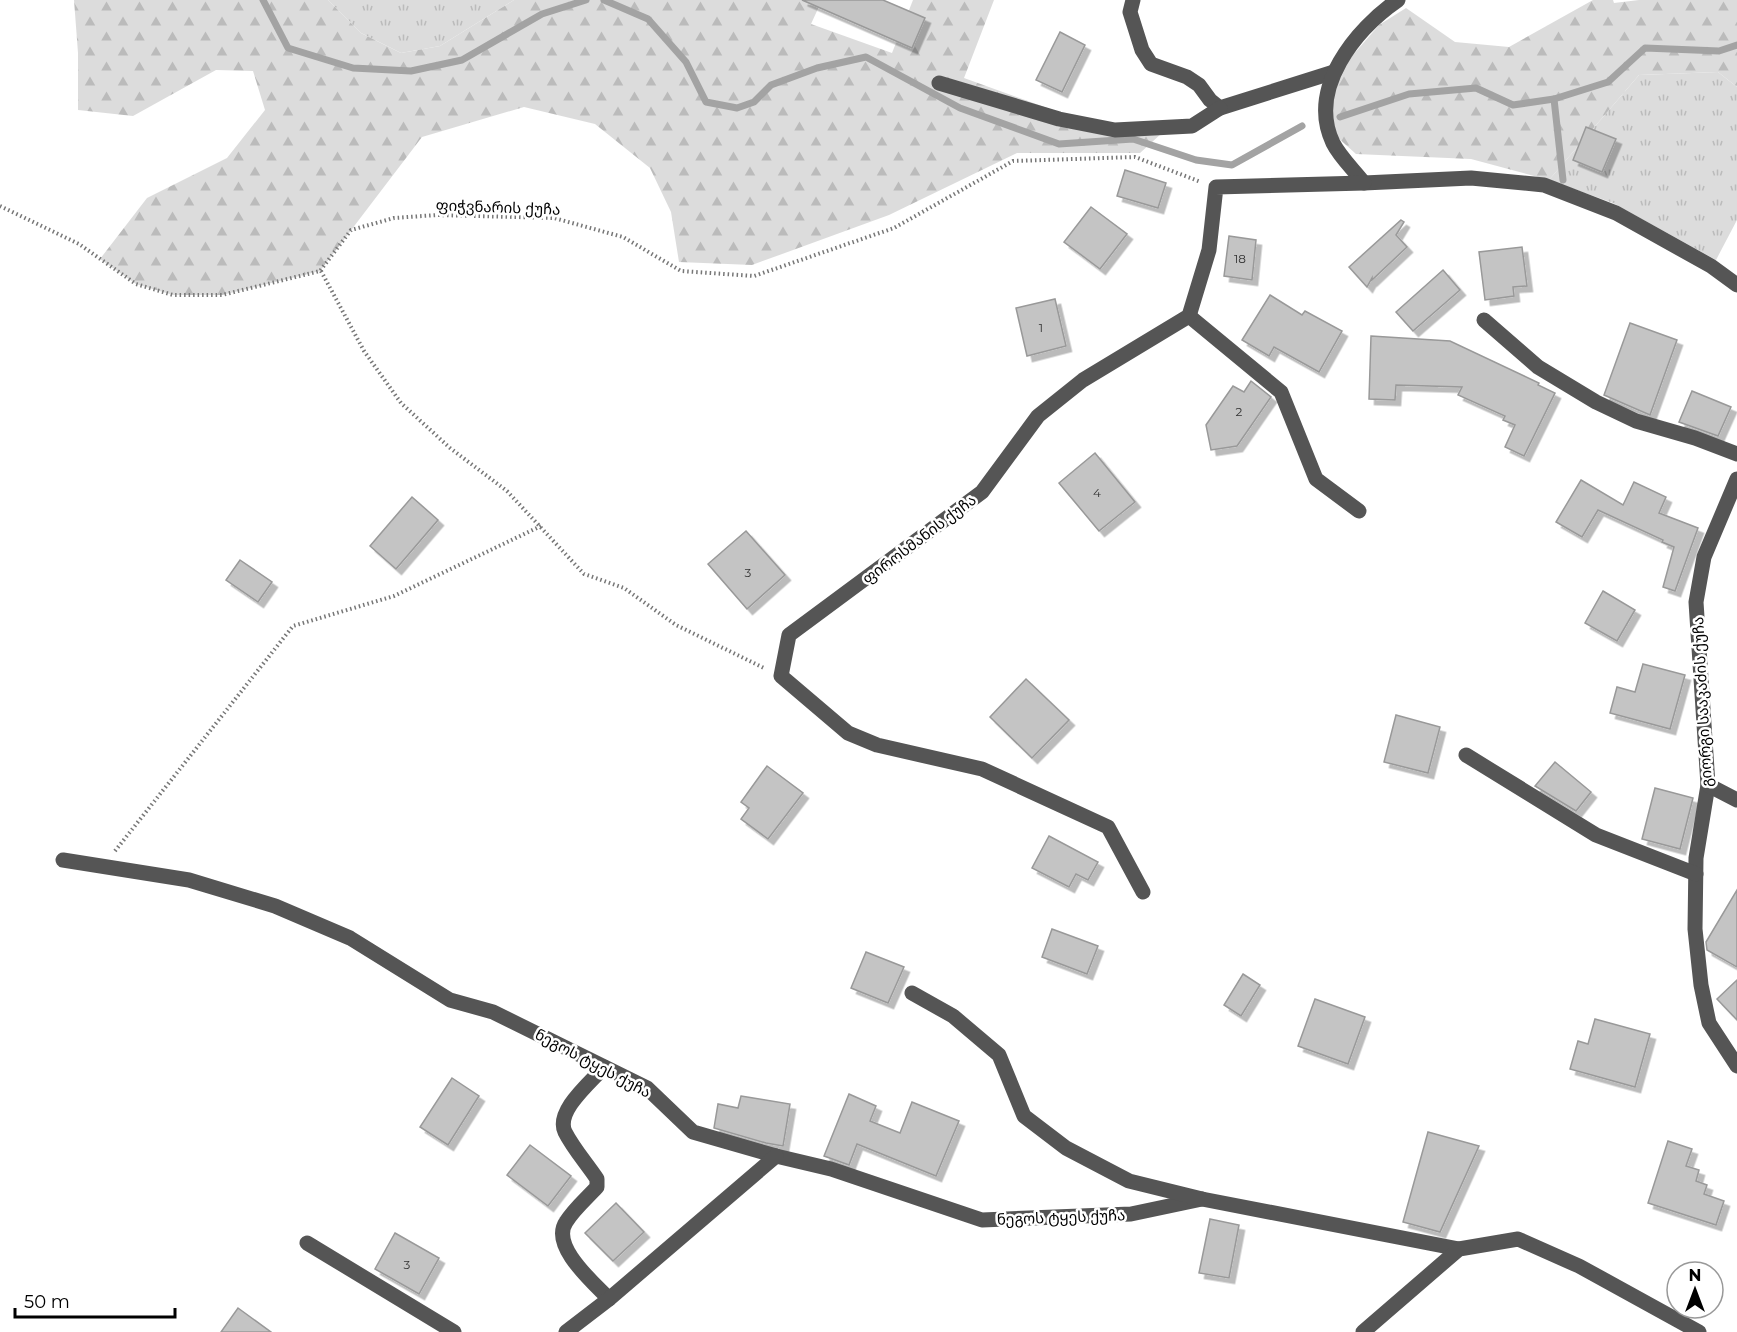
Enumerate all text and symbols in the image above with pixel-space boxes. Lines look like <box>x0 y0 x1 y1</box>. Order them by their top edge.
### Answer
street label: ფიჭვნარის ქუჩა <box>435 195 561 219</box>
house number: 18 <box>1234 251 1246 266</box>
house number: 1 <box>1039 320 1043 335</box>
house number: 2 <box>1236 404 1243 419</box>
house number: 4 <box>1093 485 1101 500</box>
street label: ფიროსმანის ქუჩა <box>858 490 980 588</box>
house number: 3 <box>745 565 752 580</box>
street label: გიორგი სააკაძის ქუჩა <box>1688 616 1716 788</box>
street label: ნეგოს ტყეს ქუჩა <box>532 1024 654 1102</box>
street label: ნეგოს ტყეს ქუჩა <box>996 1205 1126 1229</box>
house number: 3 <box>404 1257 411 1272</box>
north arrow <box>1665 1260 1725 1320</box>
text: N <box>1689 1266 1701 1285</box>
scale bar <box>15 1281 176 1319</box>
text: 50 m <box>24 1291 70 1313</box>

